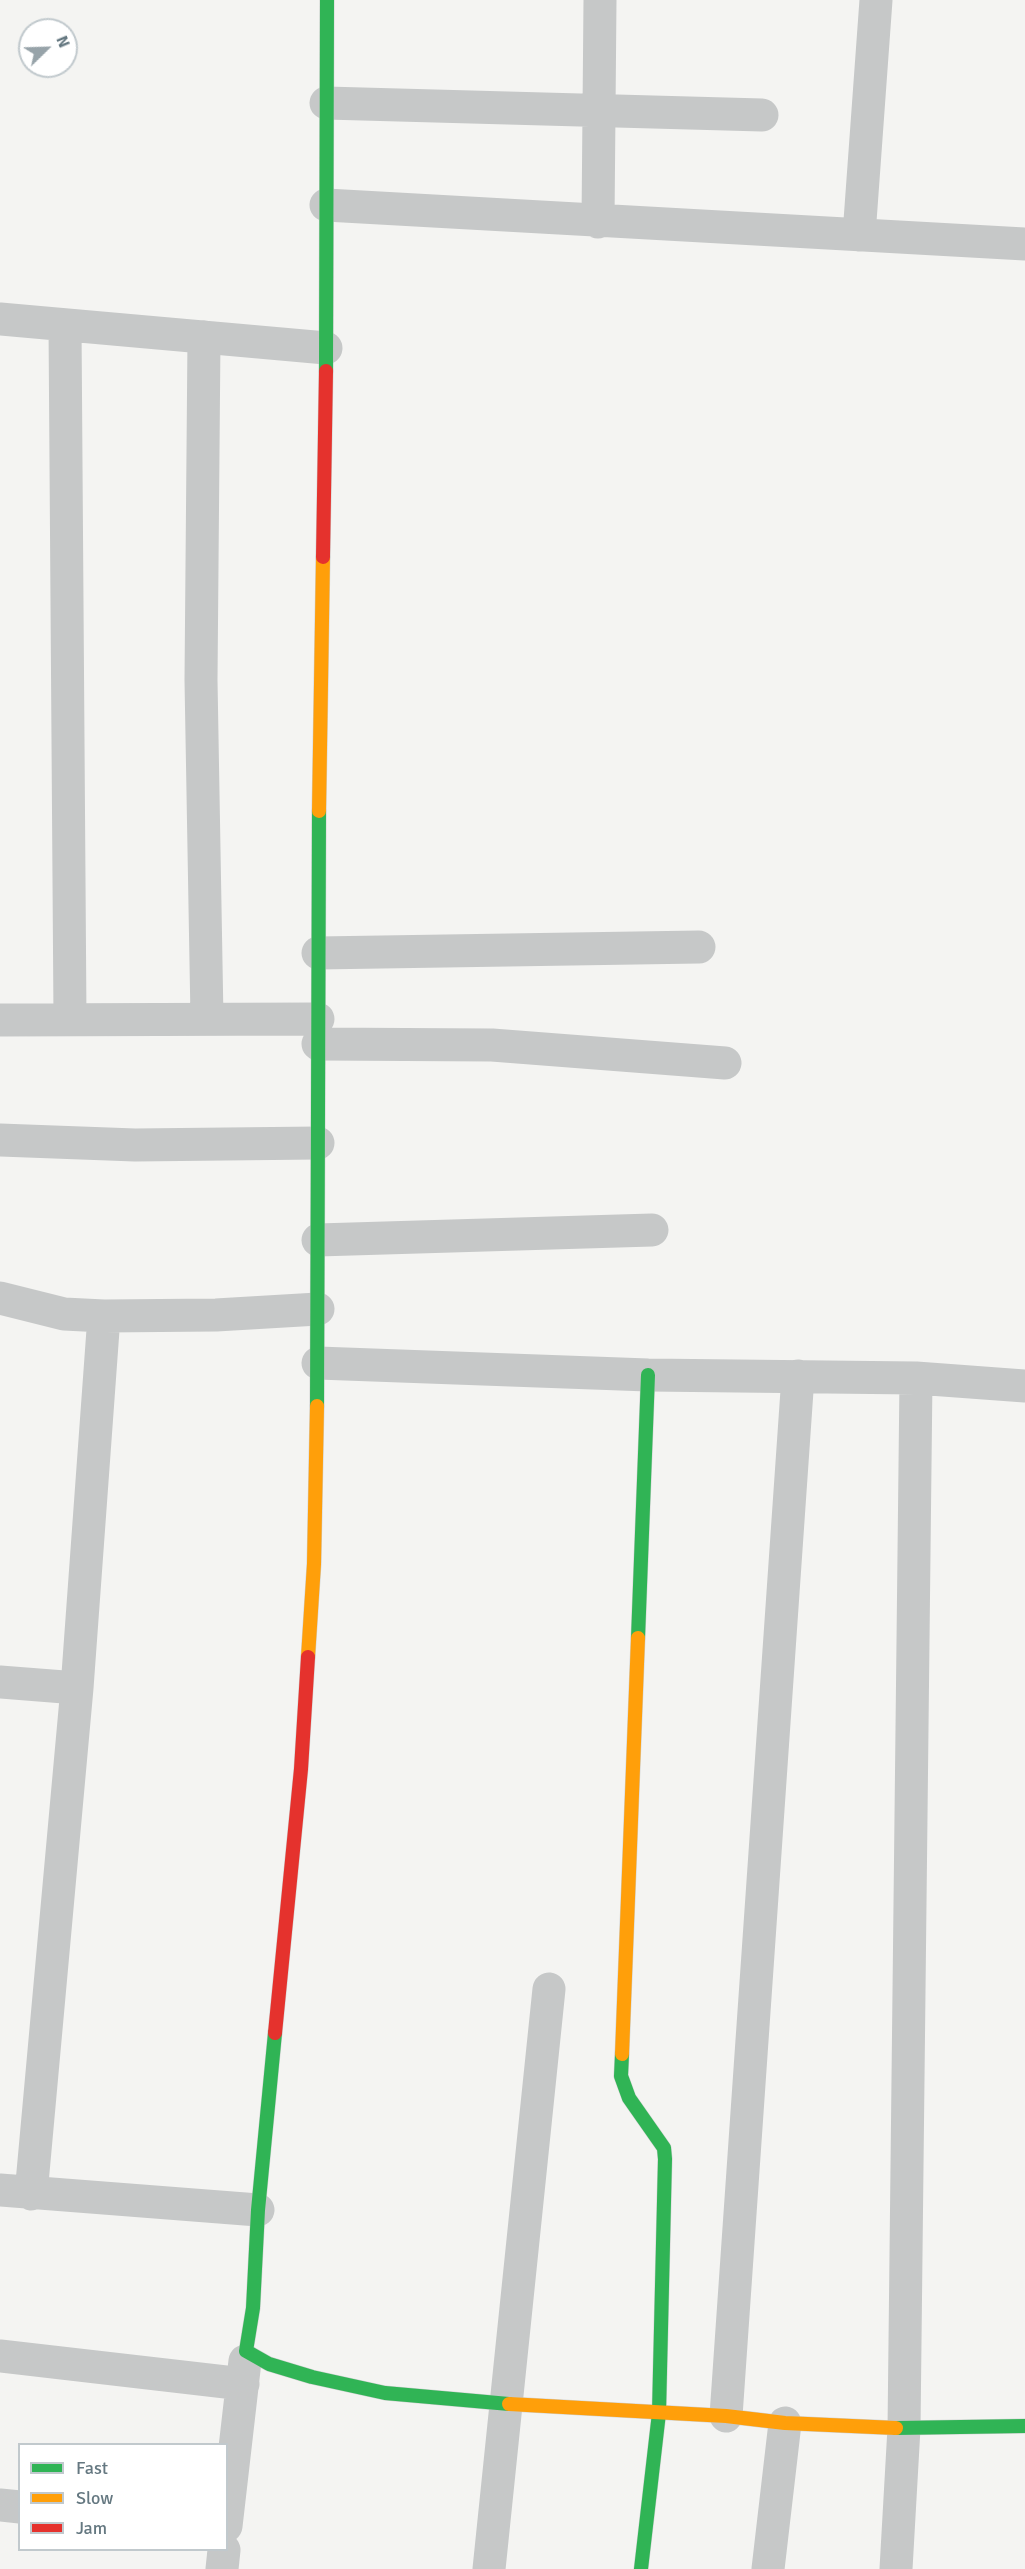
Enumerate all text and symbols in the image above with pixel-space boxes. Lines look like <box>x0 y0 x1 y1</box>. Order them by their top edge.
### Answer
north arrow <box>18 18 78 78</box>
text: N <box>51 33 74 51</box>
legend <box>18 2443 228 2551</box>
text: Fast <box>76 2457 108 2479</box>
text: Slow <box>76 2487 113 2509</box>
text: Jam <box>76 2517 107 2539</box>

